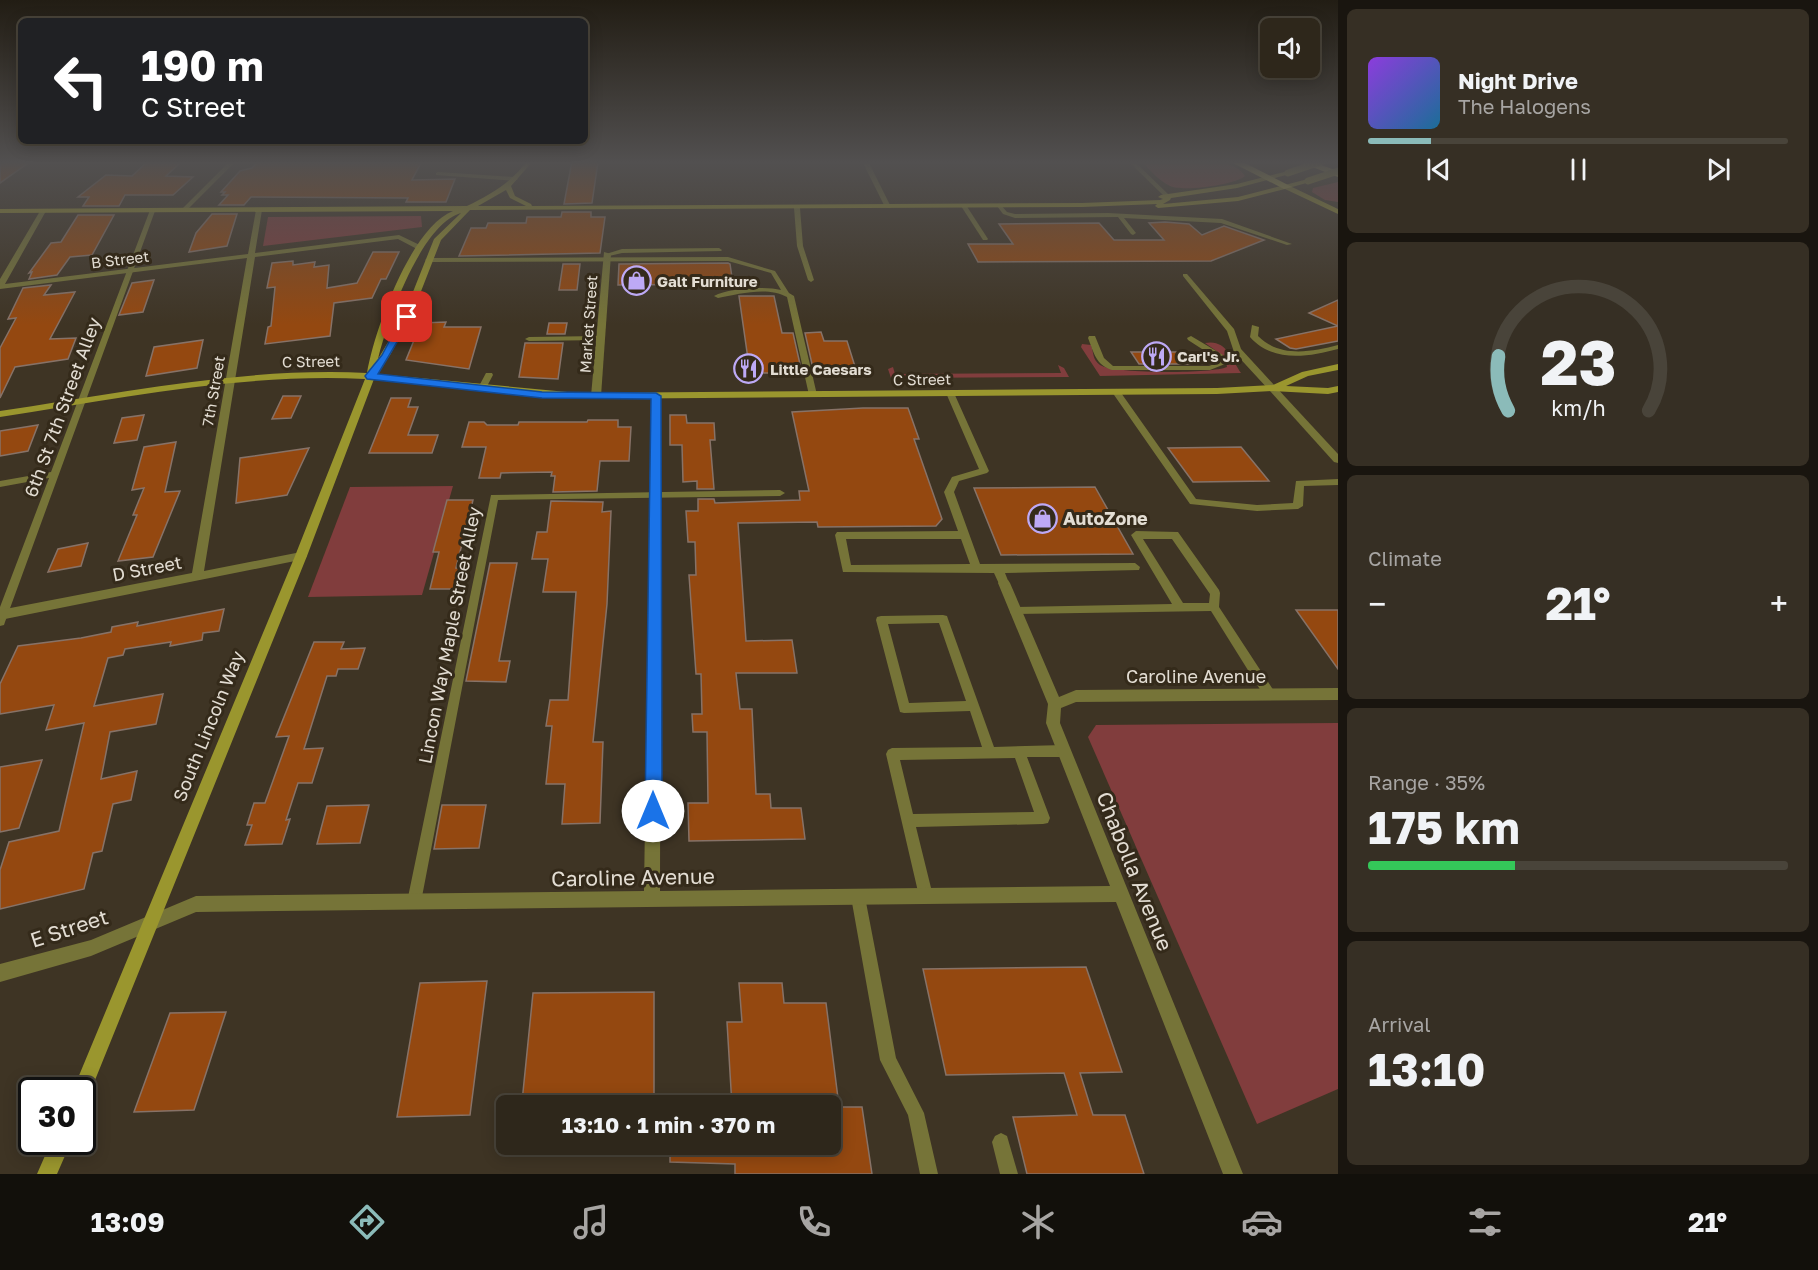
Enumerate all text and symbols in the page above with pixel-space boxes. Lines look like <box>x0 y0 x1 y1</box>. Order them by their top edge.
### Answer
map controls <box>1260 18 1320 78</box>
button: sound <box>1260 18 1320 78</box>
text: 190 m <box>141 40 264 90</box>
icon: left <box>42 42 120 120</box>
text: Night Drive <box>1458 67 1578 94</box>
text: C Street <box>141 91 246 123</box>
text: The Halogens <box>1458 94 1591 118</box>
icon: previous <box>1422 153 1455 186</box>
icon: pause <box>1562 153 1595 186</box>
icon: next <box>1702 153 1735 186</box>
street label: B Street <box>90 247 150 271</box>
shop icon: Galt Furniture <box>620 265 652 297</box>
place label: Galt Furniture <box>657 272 758 290</box>
street label: Market Street <box>576 274 600 374</box>
pin <box>381 291 432 342</box>
icon: arrive <box>390 300 423 333</box>
street label: 6th St 7th Street Alley <box>19 314 105 500</box>
text: 23 <box>1540 324 1616 399</box>
restaurant icon: Carl's Jr. <box>1140 340 1172 372</box>
place label: Carl's Jr. <box>1177 347 1240 365</box>
street label: C Street <box>282 351 340 371</box>
restaurant icon: Little Caesars <box>733 353 765 385</box>
street label: 7th Street <box>198 354 228 428</box>
place label: Little Caesars <box>770 360 872 378</box>
street label: C Street <box>893 369 951 389</box>
text: km/h <box>1551 395 1605 421</box>
shop icon: AutoZone <box>1026 502 1058 534</box>
street label: Lincon Way Maple Street Alley <box>413 505 485 765</box>
place label: AutoZone <box>1063 507 1148 529</box>
text: Climate <box>1368 546 1442 570</box>
street label: D Street <box>110 550 184 586</box>
text: 21° <box>1545 576 1611 630</box>
text: − <box>1368 584 1386 623</box>
text: + <box>1770 584 1788 623</box>
street label: South Lincoln Way <box>168 647 248 805</box>
street label: Caroline Avenue <box>1126 665 1266 687</box>
text: Range · 35% <box>1368 770 1485 794</box>
position arrow <box>621 779 685 843</box>
street label: Chabolla Avenue <box>1091 788 1179 954</box>
text: 175 km <box>1368 800 1520 854</box>
street label: Caroline Avenue <box>551 863 715 891</box>
street label: E Street <box>27 903 111 953</box>
text: Arrival <box>1368 1012 1431 1036</box>
text: 13:10 <box>1368 1042 1485 1096</box>
speed limit sign: 30 <box>18 1077 96 1155</box>
text: 13:10 · 1 min · 370 m <box>562 1111 775 1138</box>
icon: directions <box>346 1201 388 1243</box>
icon: music <box>570 1201 612 1243</box>
icon: phone <box>793 1201 835 1243</box>
icon: climate <box>1017 1201 1059 1243</box>
icon: car <box>1241 1201 1283 1243</box>
icon: filters <box>1464 1201 1506 1243</box>
text: 13:09 <box>91 1206 165 1238</box>
text: 21° <box>1688 1206 1727 1238</box>

